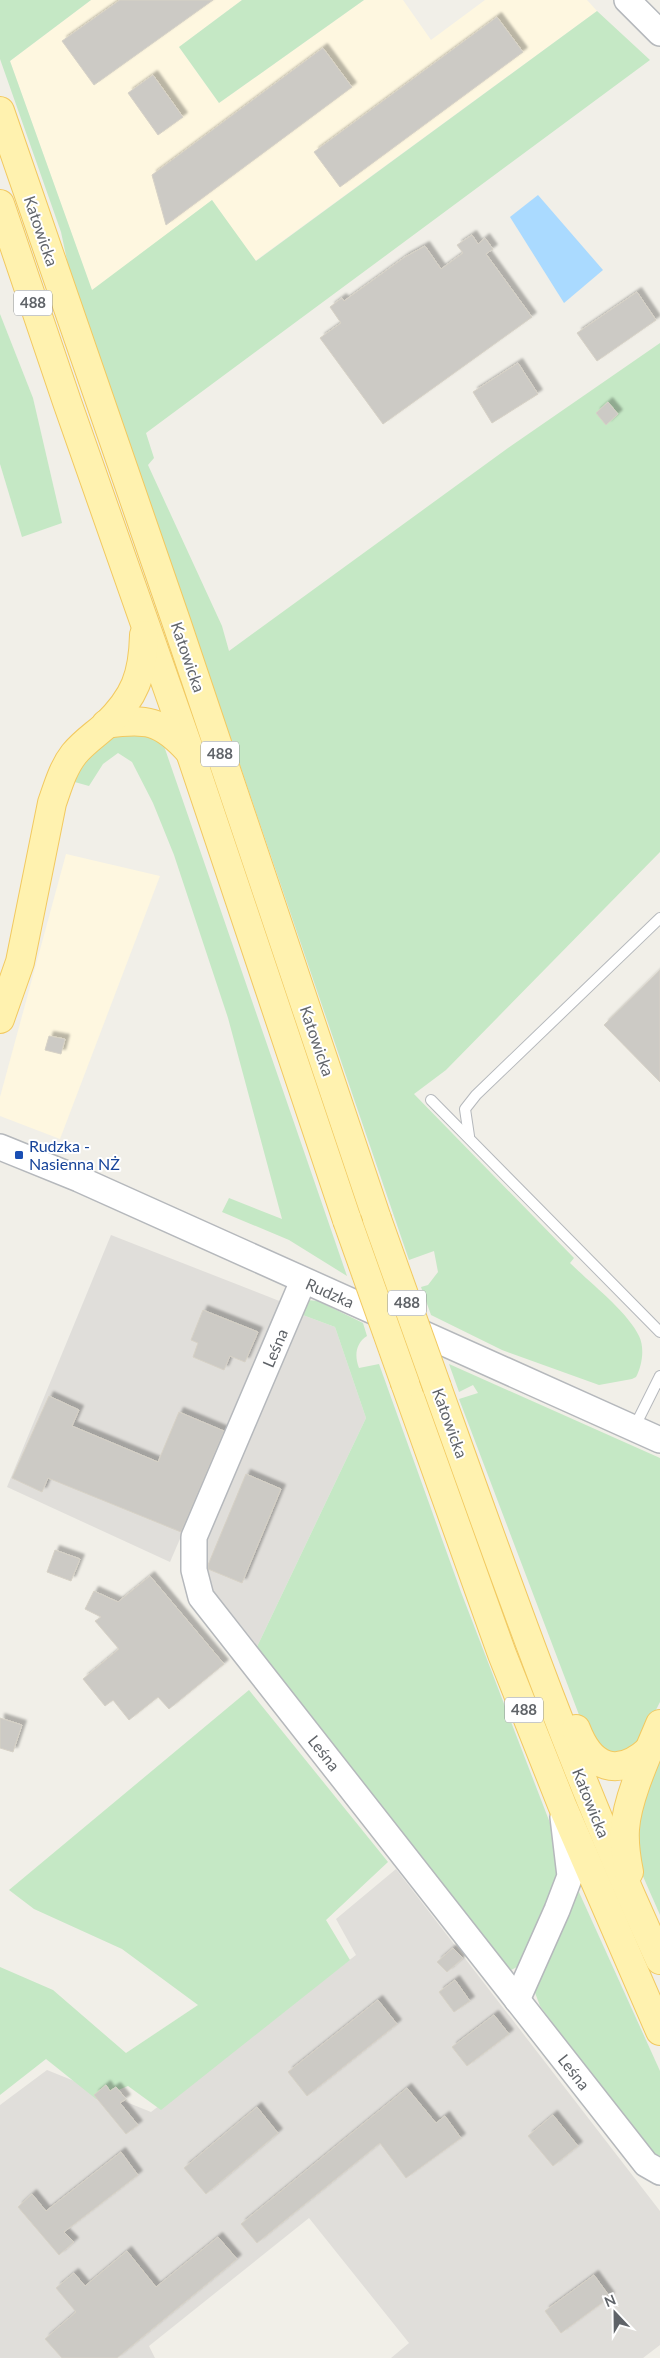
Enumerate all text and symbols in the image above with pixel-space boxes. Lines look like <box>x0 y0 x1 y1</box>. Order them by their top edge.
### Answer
street label: Katowicka <box>21 193 62 269</box>
road number: 488 <box>14 290 52 316</box>
street label: Katowicka <box>168 619 209 695</box>
road number: 488 <box>201 742 239 766</box>
street label: Katowicka <box>297 1003 338 1079</box>
place label: Rudzka - Nasienna NŻ <box>29 1136 120 1173</box>
marker: Rudzka - Nasienna NŻ <box>13 1149 25 1161</box>
street label: Rudzka <box>303 1274 357 1312</box>
road number: 488 <box>388 1290 426 1316</box>
street label: Leśna <box>258 1326 291 1370</box>
street label: Katowicka <box>429 1385 472 1460</box>
road number: 488 <box>505 1698 543 1722</box>
street label: Leśna <box>305 1731 344 1774</box>
street label: Katowicka <box>569 1765 614 1840</box>
street label: Leśna <box>555 2050 594 2093</box>
north arrow <box>590 2288 640 2338</box>
text: N <box>602 2291 618 2310</box>

